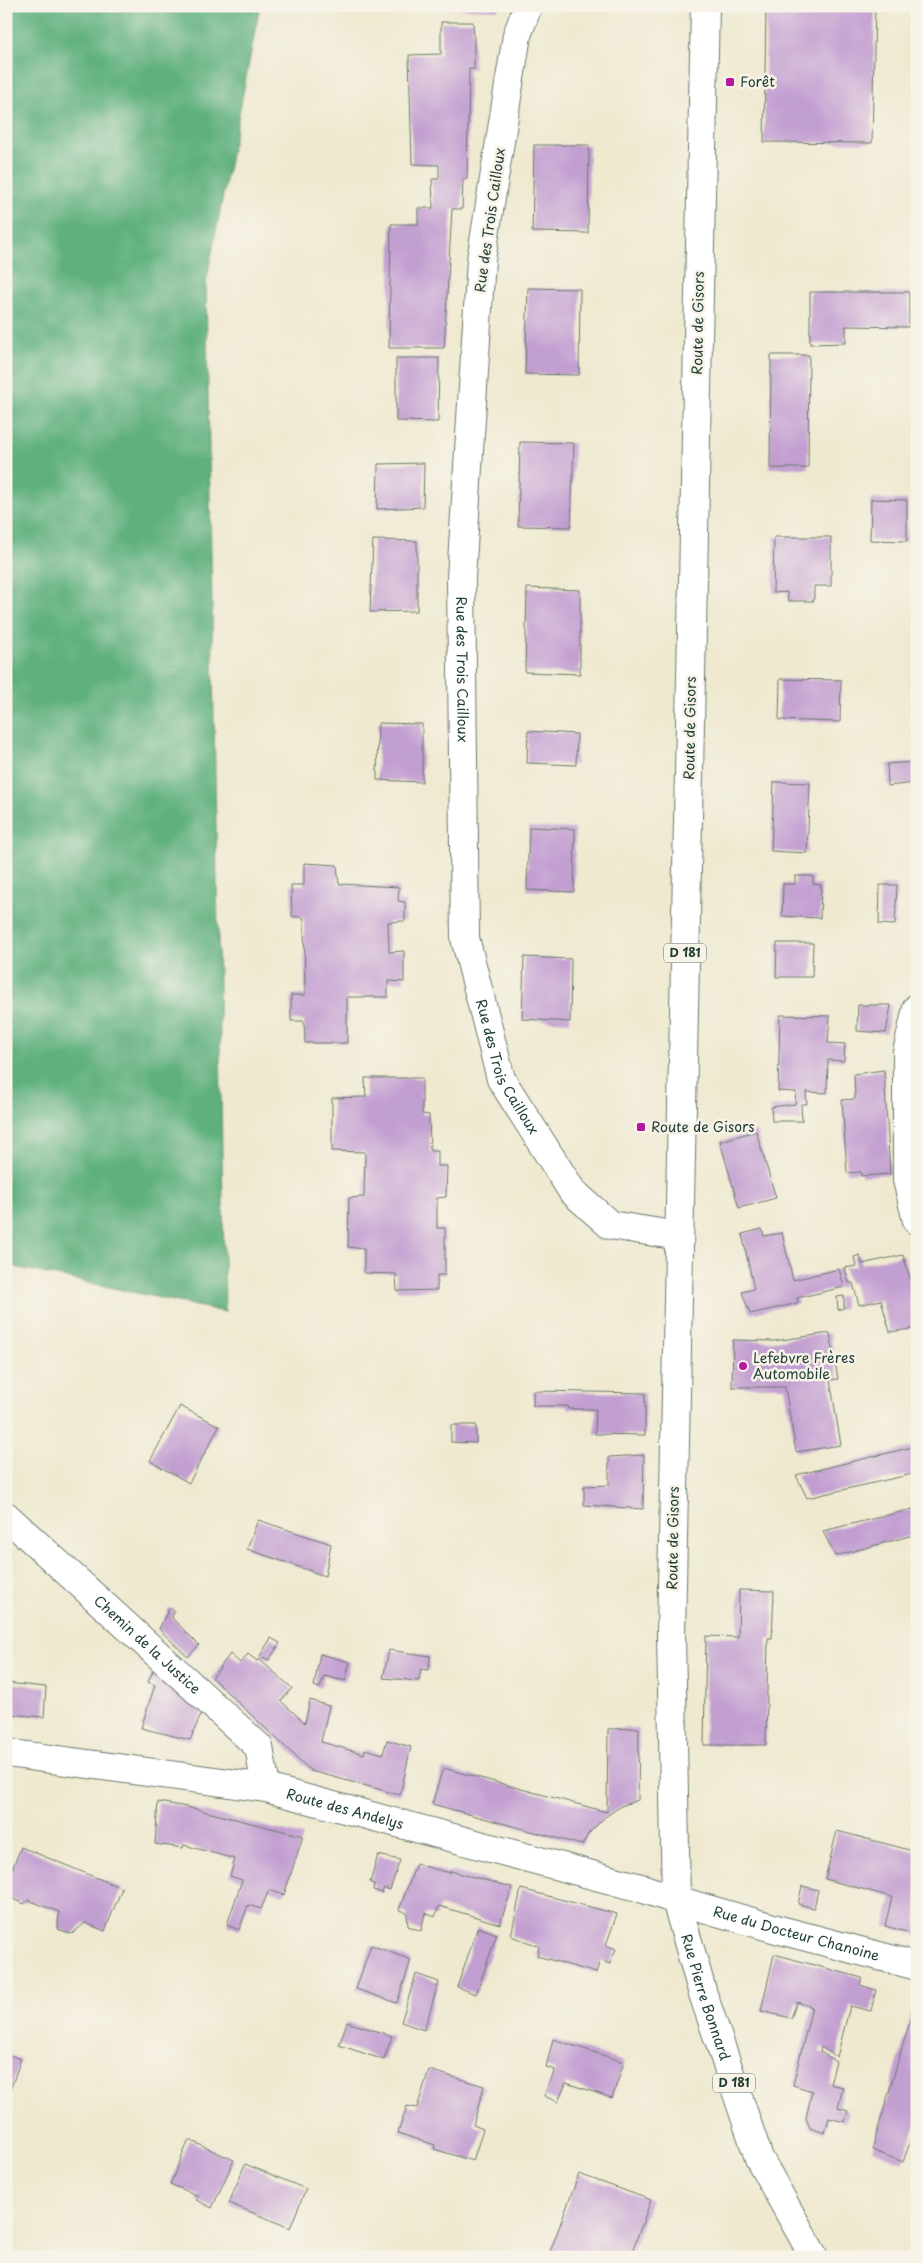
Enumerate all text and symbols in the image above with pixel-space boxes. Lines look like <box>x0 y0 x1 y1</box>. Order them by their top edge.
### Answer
place label: Forêt <box>740 71 775 92</box>
marker: Forêt <box>724 76 736 88</box>
street label: Rue des Trois Cailloux <box>469 146 510 294</box>
street label: Route de Gisors <box>686 271 709 375</box>
street label: Rue des Trois Cailloux <box>451 596 474 743</box>
street label: Route de Gisors <box>678 676 701 780</box>
road number: D 181 <box>664 944 706 962</box>
street label: Rue des Trois Cailloux <box>471 997 545 1139</box>
place label: Route de Gisors <box>651 1116 755 1137</box>
marker: Route de Gisors <box>635 1121 647 1133</box>
place label: Lefebvre Frères Automobile <box>753 1347 855 1384</box>
marker: Lefebvre Frères Automobile <box>737 1360 749 1372</box>
street label: Route de Gisors <box>661 1486 684 1590</box>
street label: Chemin de la Justice <box>89 1590 205 1699</box>
street label: Route des Andelys <box>284 1783 406 1834</box>
street label: Rue du Docteur Chanoine <box>711 1900 882 1966</box>
street label: Rue Pierre Bonnard <box>676 1931 736 2063</box>
road number: D 181 <box>713 2074 755 2092</box>

